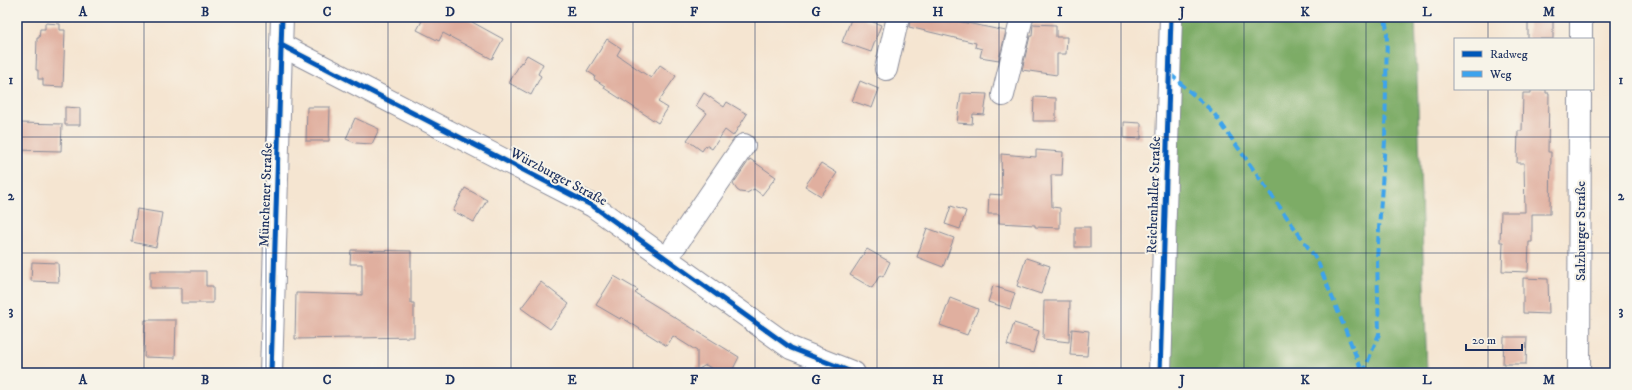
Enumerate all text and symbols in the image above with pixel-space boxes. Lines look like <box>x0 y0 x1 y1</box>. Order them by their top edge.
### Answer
text: A <box>78 4 88 20</box>
text: B <box>201 4 209 20</box>
text: C <box>323 4 332 20</box>
text: D <box>445 4 455 20</box>
text: E <box>567 4 577 20</box>
text: F <box>690 4 699 20</box>
text: G <box>811 4 821 20</box>
text: H <box>933 4 944 20</box>
text: I <box>1057 4 1063 20</box>
text: J <box>1177 4 1185 21</box>
text: K <box>1300 4 1310 20</box>
text: L <box>1422 4 1432 20</box>
text: M <box>1543 4 1555 20</box>
legend <box>1454 38 1594 90</box>
text: Radweg <box>1490 47 1528 62</box>
text: Weg <box>1489 67 1511 82</box>
text: 1 <box>9 72 14 88</box>
text: 1 <box>1619 72 1624 88</box>
street label: Reichenhaller Straße <box>1143 136 1165 254</box>
street label: Münchener Straße <box>255 142 277 247</box>
street label: Würzburger Straße <box>506 143 610 210</box>
street label: Salzburger Straße <box>1572 181 1590 281</box>
text: 2 <box>8 188 15 204</box>
text: 2 <box>1618 188 1625 204</box>
text: 3 <box>9 303 14 319</box>
text: 3 <box>1619 303 1624 319</box>
scale bar <box>1466 326 1522 352</box>
text: 20 m <box>1472 333 1496 348</box>
text: A <box>78 372 88 388</box>
text: B <box>201 372 209 388</box>
text: C <box>323 372 332 388</box>
text: D <box>445 372 455 388</box>
text: E <box>567 372 577 388</box>
text: F <box>690 372 699 388</box>
text: G <box>811 372 821 388</box>
text: H <box>933 372 944 388</box>
text: I <box>1057 372 1063 388</box>
text: J <box>1177 372 1185 389</box>
text: K <box>1300 372 1310 388</box>
text: L <box>1422 372 1432 388</box>
text: M <box>1543 372 1555 388</box>

